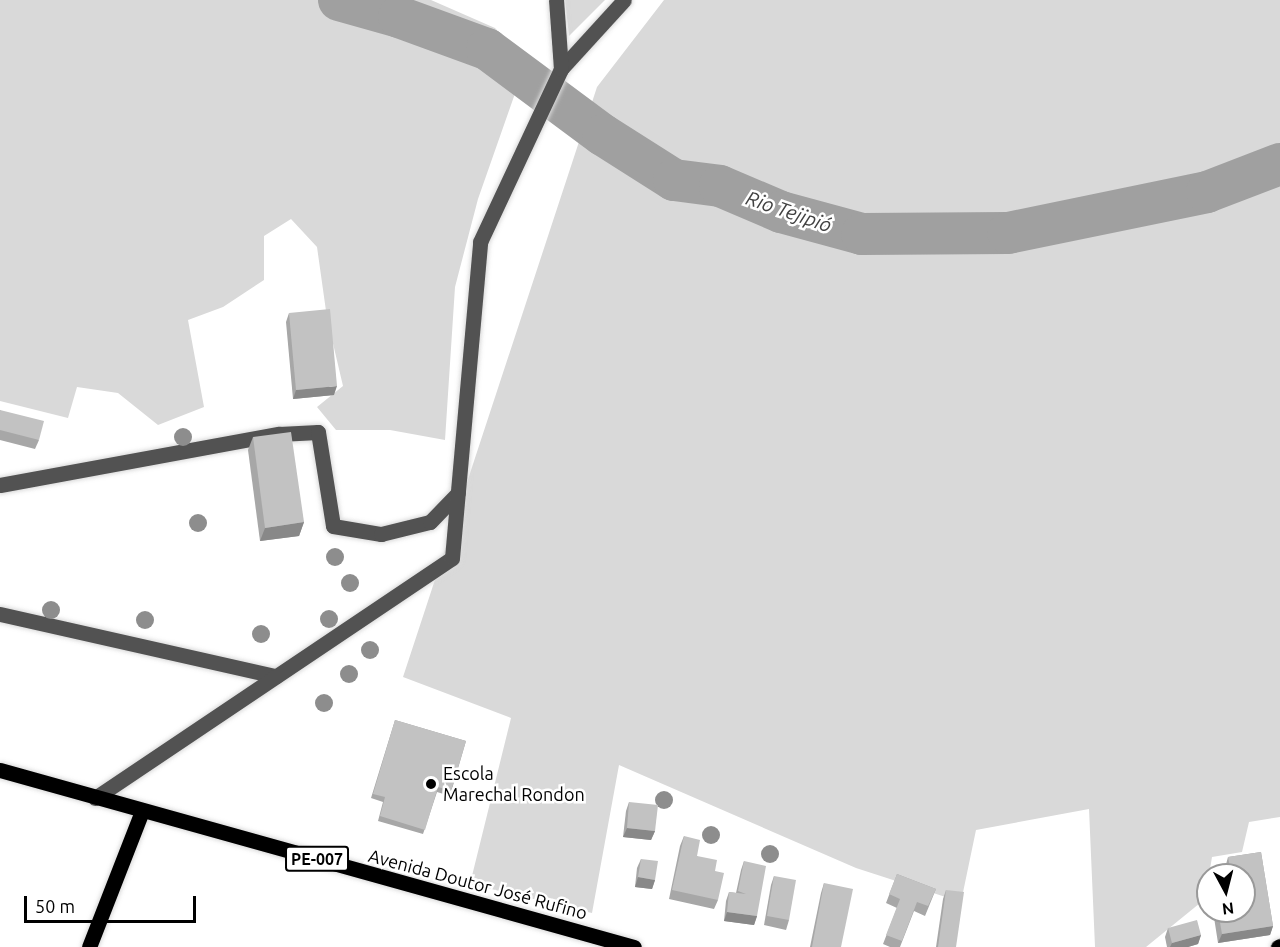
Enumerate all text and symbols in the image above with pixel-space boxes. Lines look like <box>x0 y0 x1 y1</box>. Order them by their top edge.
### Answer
water label: Rio Tejipió <box>743 185 835 237</box>
place label: Escola Marechal Rondon <box>443 763 585 806</box>
marker: Escola Marechal Rondon <box>424 777 438 791</box>
street label: Avenida Doutor José Rufino <box>366 844 590 924</box>
road number: PE-007 <box>284 846 350 872</box>
north arrow <box>1196 863 1256 923</box>
scale bar <box>27 884 200 922</box>
text: 50 m <box>35 896 75 916</box>
text: N <box>1221 899 1235 919</box>

